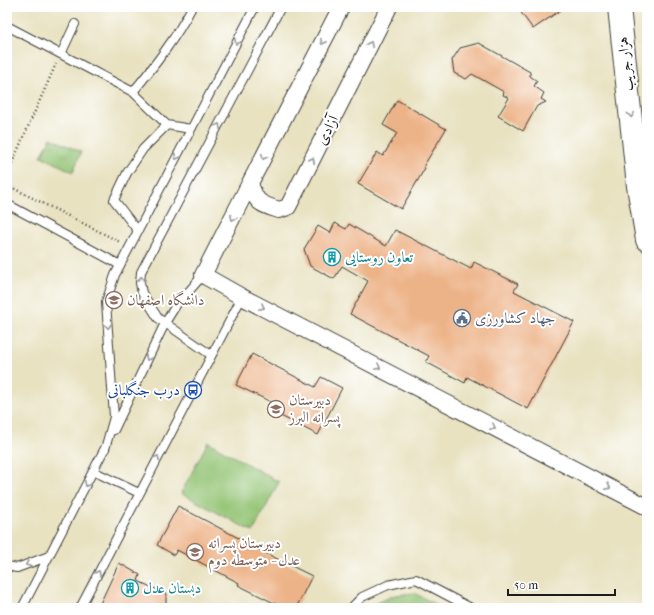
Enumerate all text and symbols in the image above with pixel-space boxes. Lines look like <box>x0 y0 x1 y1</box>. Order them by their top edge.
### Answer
street label: هزار جریب <box>613 36 638 92</box>
one-way arrow <box>234 37 242 45</box>
one-way arrow <box>320 37 328 45</box>
one-way arrow <box>366 40 373 48</box>
street label: آزادی <box>312 111 343 148</box>
one-way arrow <box>626 112 635 118</box>
one-way arrow <box>214 123 221 130</box>
one-way arrow <box>174 152 182 160</box>
one-way arrow <box>261 153 269 161</box>
one-way arrow <box>307 156 315 164</box>
one-way arrow <box>230 214 238 221</box>
building icon: تعاون روستایی <box>322 247 342 267</box>
place label: تعاون روستایی <box>345 248 413 267</box>
one-way arrow <box>136 276 145 282</box>
school or university icon: دانشگاه اصفهان <box>104 290 124 310</box>
place label: دانشگاه اصفهان <box>127 290 204 309</box>
one-way arrow <box>258 303 265 310</box>
public building icon: جهاد کشاورزی <box>452 308 472 328</box>
place label: جهاد کشاورزی <box>475 309 555 327</box>
one-way arrow <box>104 323 113 329</box>
one-way arrow <box>145 354 153 361</box>
one-way arrow <box>373 362 381 370</box>
place label: درب جنگلبانی <box>108 380 180 399</box>
bus stop icon: درب جنگلبانی <box>183 380 203 400</box>
place label: دبیرستان پسرانه البرز <box>287 391 341 428</box>
school or university icon: دبیرستان پسرانه البرز <box>266 399 286 419</box>
one-way arrow <box>489 422 496 430</box>
one-way arrow <box>153 454 160 462</box>
one-way arrow <box>84 479 91 487</box>
one-way arrow <box>604 482 612 490</box>
place label: دبیرستان پسرانه عدل - متوسطه دوم <box>208 534 300 573</box>
school or university icon: دبیرستان پسرانه عدل - متوسطه دوم <box>185 542 205 562</box>
one-way arrow <box>25 559 32 567</box>
one-way arrow <box>93 570 101 578</box>
scale bar <box>508 571 615 597</box>
building icon: دبستان عدل <box>120 578 140 598</box>
text: 50 m <box>514 578 538 592</box>
place label: دبستان عدل <box>143 579 201 597</box>

